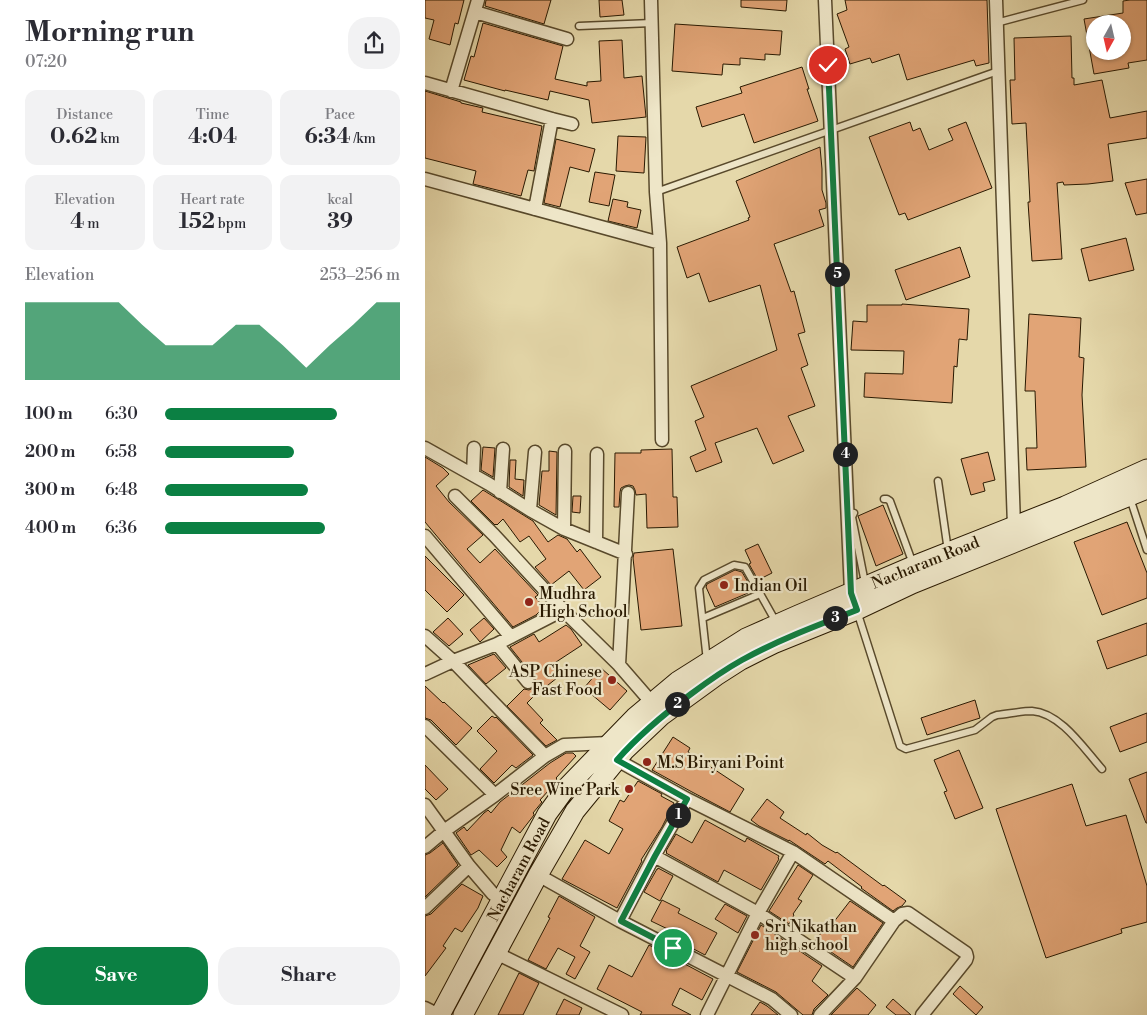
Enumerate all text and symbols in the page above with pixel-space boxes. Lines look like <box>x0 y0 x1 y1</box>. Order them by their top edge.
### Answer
text: Morning run <box>25 15 194 50</box>
north arrow <box>1086 15 1131 60</box>
map controls <box>1086 15 1131 60</box>
button: share <box>348 17 400 69</box>
pin <box>807 44 849 86</box>
icon: check <box>814 51 842 79</box>
text: 07:20 <box>25 52 67 72</box>
text: Distance <box>57 106 113 124</box>
text: Time <box>196 106 229 124</box>
text: Pace <box>325 106 355 124</box>
text: 0.62 <box>50 124 97 150</box>
text: 4:04 <box>188 124 237 150</box>
text: 6:34 <box>305 124 351 150</box>
text: km <box>97 130 120 148</box>
text: /km <box>351 130 376 148</box>
text: Elevation <box>55 191 115 209</box>
text: Heart rate <box>180 191 245 209</box>
text: kcal <box>327 191 353 209</box>
text: 4 <box>70 209 84 235</box>
text: 152 <box>179 209 215 235</box>
text: 39 <box>327 209 353 235</box>
text: m <box>84 215 99 233</box>
text: bpm <box>215 215 246 233</box>
pin: 5 <box>825 262 849 286</box>
text: Elevation <box>25 265 94 285</box>
text: 253–256 m <box>320 265 400 285</box>
text: 5 <box>833 265 842 283</box>
text: 100 m <box>25 404 73 424</box>
text: 6:30 <box>105 404 138 424</box>
text: 200 m <box>25 442 75 462</box>
text: 6:58 <box>105 442 137 462</box>
pin: 4 <box>833 442 857 466</box>
text: 4 <box>841 445 850 463</box>
text: 300 m <box>25 480 75 500</box>
text: 6:48 <box>105 480 138 500</box>
text: 400 m <box>25 518 76 538</box>
text: 6:36 <box>105 518 137 538</box>
street label: Nacharam Road <box>868 532 982 594</box>
place label: Indian Oil <box>734 576 808 596</box>
marker: Indian Oil <box>718 579 730 591</box>
place label: Mudhra High School <box>539 584 628 622</box>
marker: Mudhra High School <box>523 596 535 608</box>
pin: 3 <box>823 606 847 630</box>
text: 3 <box>831 609 840 627</box>
place label: ASP Chinese Fast Food <box>508 662 602 700</box>
marker: ASP Chinese Fast Food <box>606 674 618 686</box>
pin: 2 <box>665 692 689 716</box>
text: 2 <box>673 695 682 713</box>
place label: M.S Biryani Point <box>657 753 785 773</box>
marker: M.S Biryani Point <box>641 756 653 768</box>
place label: Sree Wine Park <box>510 780 621 800</box>
marker: Sree Wine Park <box>623 783 635 795</box>
pin: 1 <box>665 802 691 828</box>
text: 1 <box>675 806 682 824</box>
street label: Nacharam Road <box>483 814 555 925</box>
place label: Sri Nikathan high school <box>765 917 858 955</box>
pin <box>652 927 694 969</box>
marker: Sri Nikathan high school <box>749 929 761 941</box>
icon: arrive <box>659 934 687 962</box>
button: Save <box>25 947 208 1005</box>
button: Share <box>218 947 400 1005</box>

